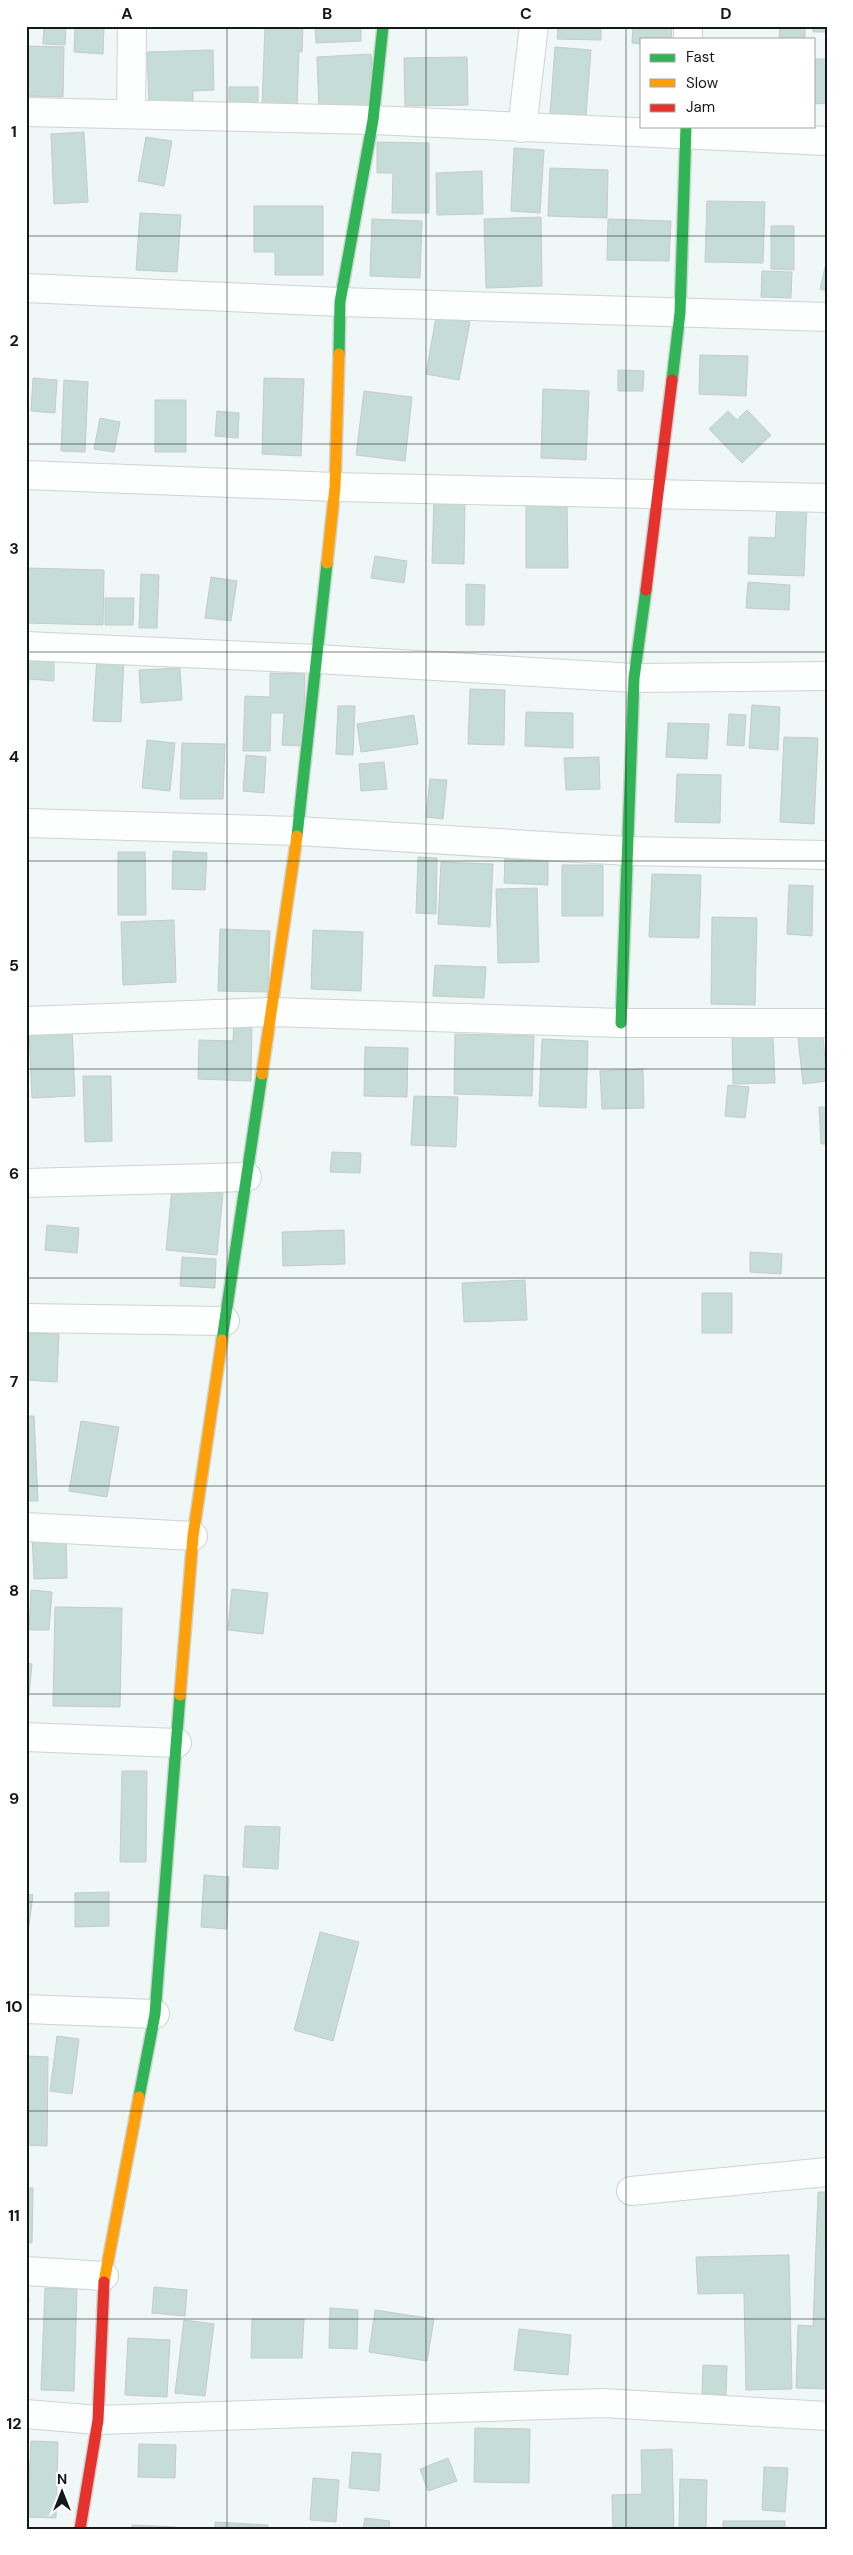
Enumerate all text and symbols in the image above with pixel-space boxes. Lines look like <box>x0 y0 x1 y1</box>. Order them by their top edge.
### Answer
text: A <box>121 3 133 24</box>
text: B <box>322 3 332 24</box>
text: C <box>520 3 532 24</box>
text: D <box>720 3 732 24</box>
legend <box>640 38 816 128</box>
text: Fast <box>686 47 715 67</box>
text: Slow <box>686 73 719 93</box>
text: Jam <box>686 97 715 117</box>
text: 1 <box>11 121 17 142</box>
text: 2 <box>9 330 19 351</box>
text: 3 <box>9 538 19 559</box>
text: 4 <box>9 746 19 767</box>
text: 5 <box>9 955 19 976</box>
text: 6 <box>9 1163 19 1184</box>
text: 7 <box>10 1371 19 1392</box>
text: 8 <box>9 1580 19 1601</box>
text: 9 <box>9 1788 19 1809</box>
text: 10 <box>5 1996 23 2017</box>
text: 11 <box>8 2205 20 2226</box>
text: 12 <box>6 2413 22 2434</box>
north arrow <box>38 2468 88 2518</box>
text: N <box>57 2470 67 2488</box>

